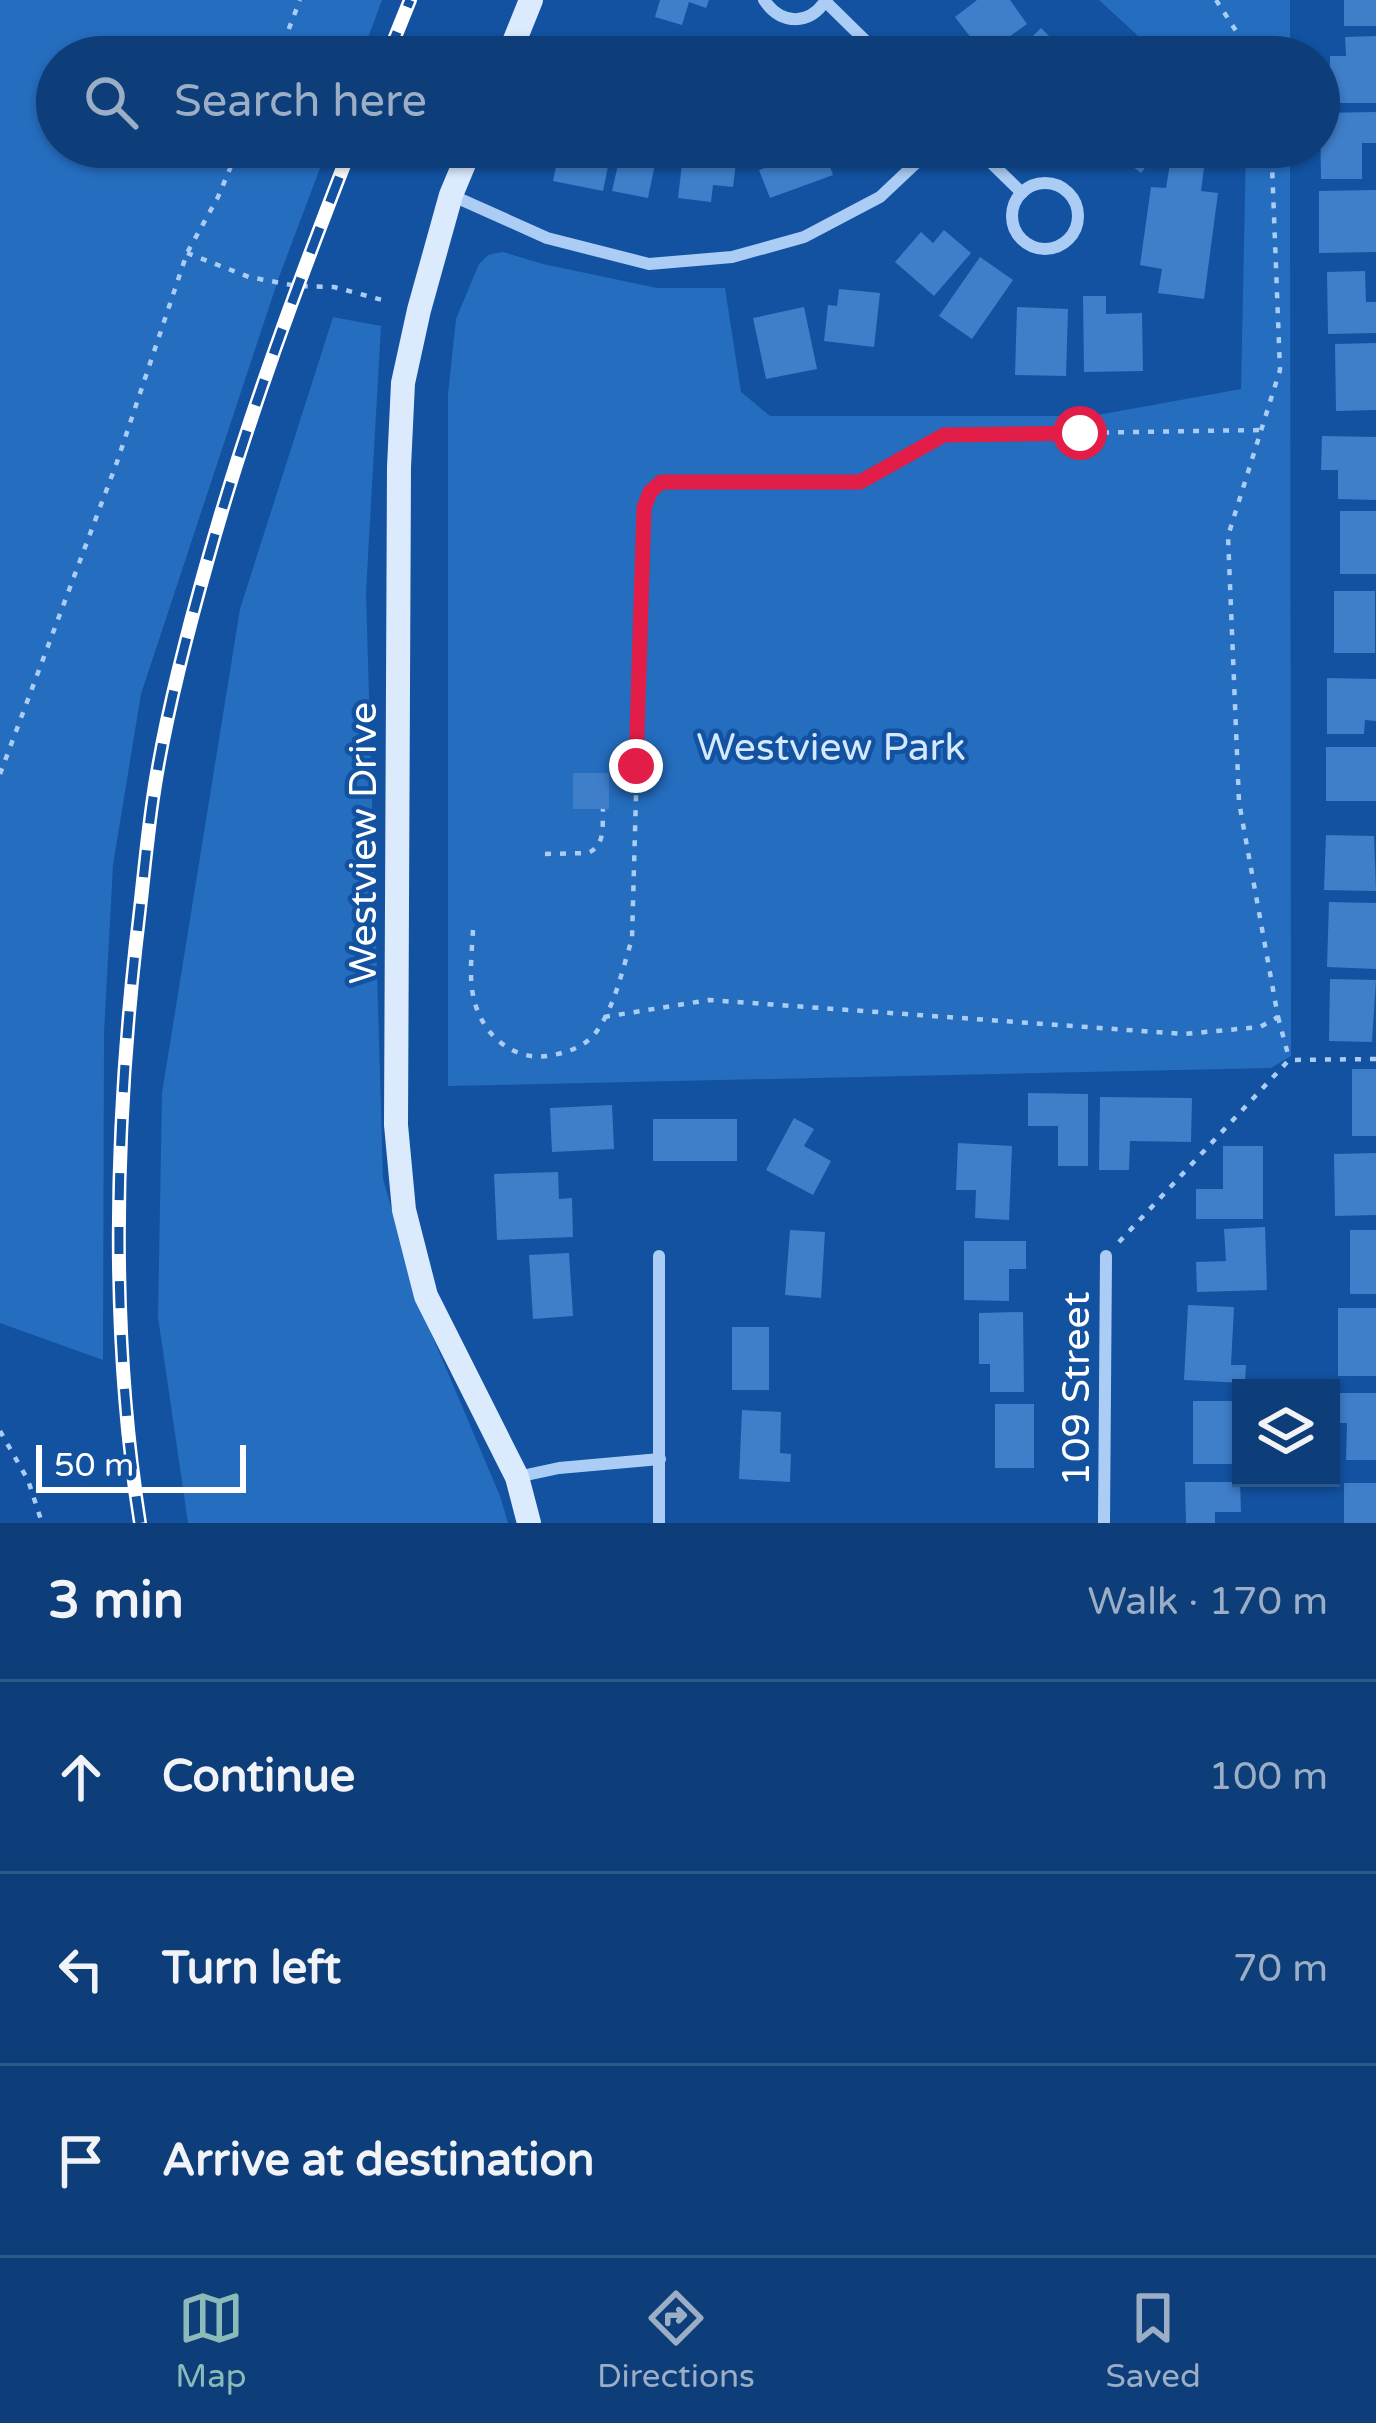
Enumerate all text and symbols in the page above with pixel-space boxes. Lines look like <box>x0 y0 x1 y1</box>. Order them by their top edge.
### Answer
search box <box>36 36 1340 168</box>
icon: search <box>78 69 144 135</box>
text: Search here <box>174 75 427 129</box>
route start <box>1053 406 1107 460</box>
street label: Westview Drive <box>340 702 387 984</box>
park label: Westview Park <box>696 724 966 771</box>
route end <box>609 739 663 793</box>
street label: 109 Street <box>1053 1291 1100 1487</box>
map controls <box>1232 1379 1340 1487</box>
button: layers <box>1232 1379 1340 1487</box>
scale bar <box>36 1439 246 1492</box>
text: 50 m <box>54 1446 134 1485</box>
text: 3 min <box>48 1570 184 1632</box>
text: Walk · 170 m <box>1087 1578 1328 1625</box>
icon: ahead <box>48 1744 114 1810</box>
text: Continue <box>162 1750 355 1804</box>
text: 100 m <box>1209 1753 1328 1800</box>
icon: left <box>48 1936 114 2002</box>
text: Turn left <box>162 1942 341 1996</box>
text: 70 m <box>1233 1945 1328 1992</box>
icon: arrive <box>48 2128 114 2194</box>
text: Arrive at destination <box>162 2134 594 2188</box>
tab: Map <box>175 2285 247 2396</box>
tab: Directions <box>597 2285 755 2396</box>
tab: Saved <box>1105 2285 1201 2396</box>

